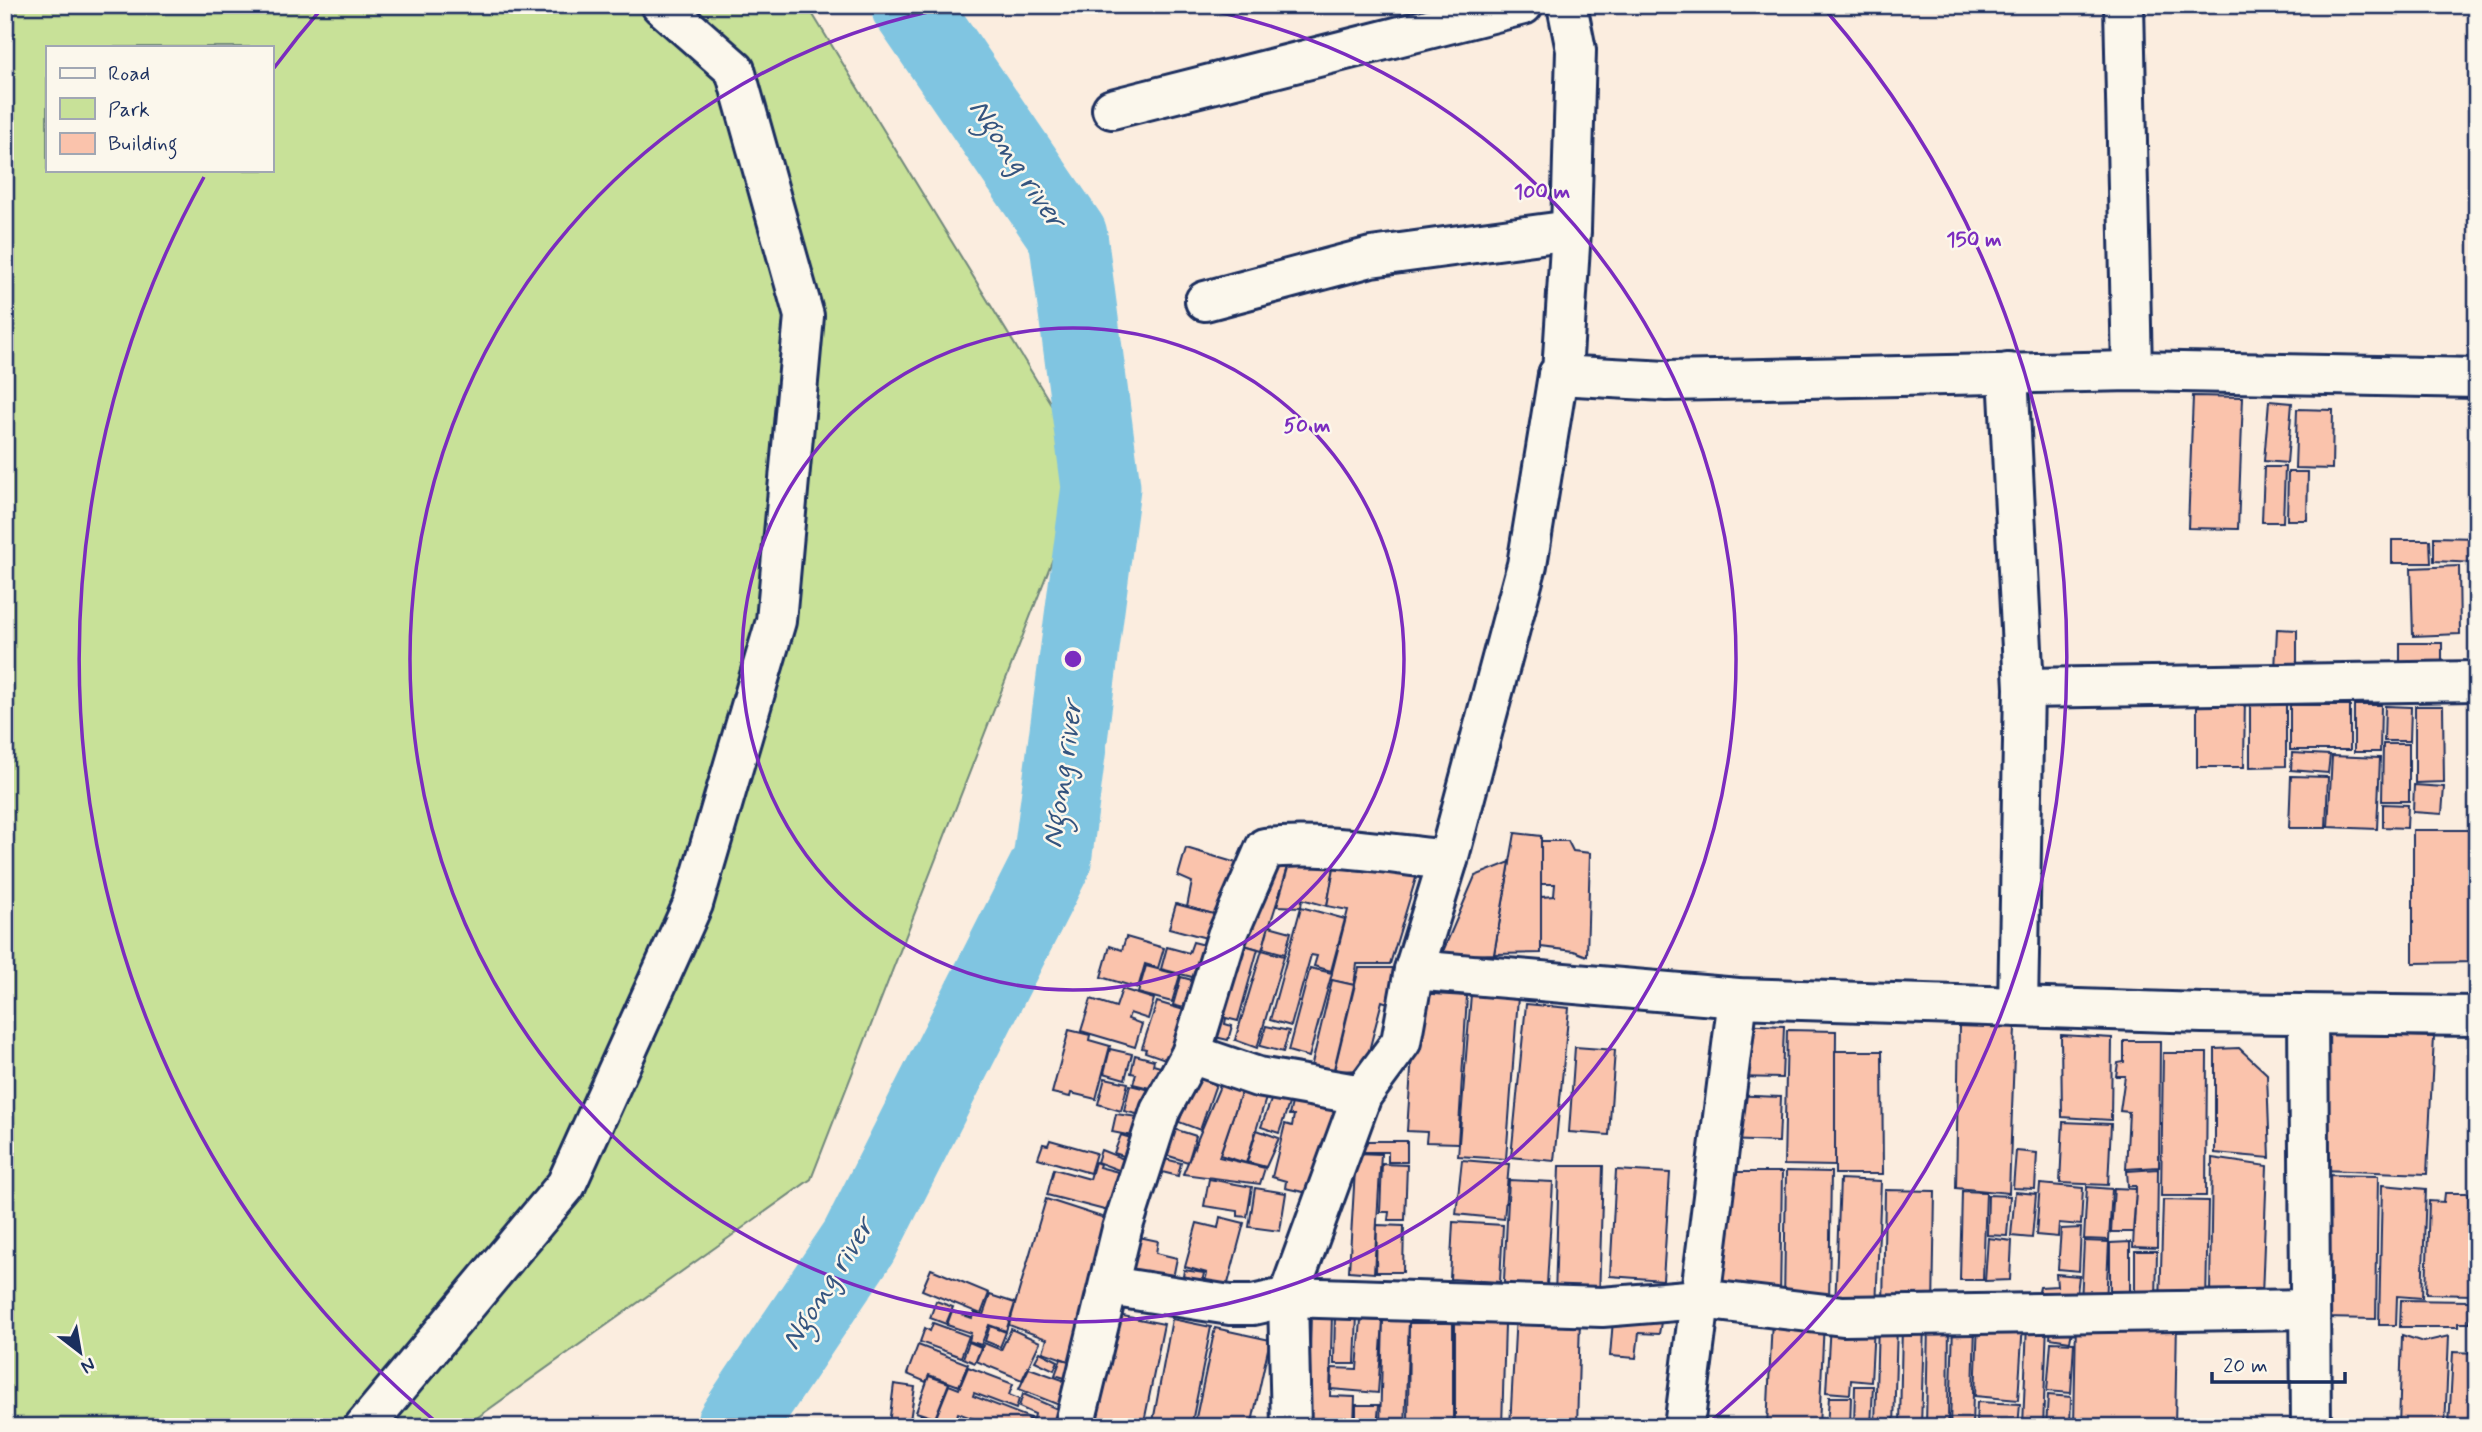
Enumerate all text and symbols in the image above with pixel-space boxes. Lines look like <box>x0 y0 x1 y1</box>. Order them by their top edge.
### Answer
legend <box>46 46 273 172</box>
text: Road <box>108 60 150 88</box>
water label: Ngong river <box>956 91 1077 242</box>
text: Park <box>108 96 150 124</box>
text: Building <box>108 130 178 160</box>
text: 100 m <box>1514 178 1570 206</box>
text: 150 m <box>1946 226 2002 254</box>
text: 50 m <box>1284 412 1331 440</box>
centre of rings <box>1061 647 1085 671</box>
water label: Ngong river <box>1033 694 1097 851</box>
water label: Ngong river <box>772 1208 889 1360</box>
north arrow <box>46 1316 116 1386</box>
scale bar <box>2212 1341 2346 1385</box>
text: N <box>76 1351 100 1379</box>
text: 20 m <box>2223 1352 2268 1380</box>

